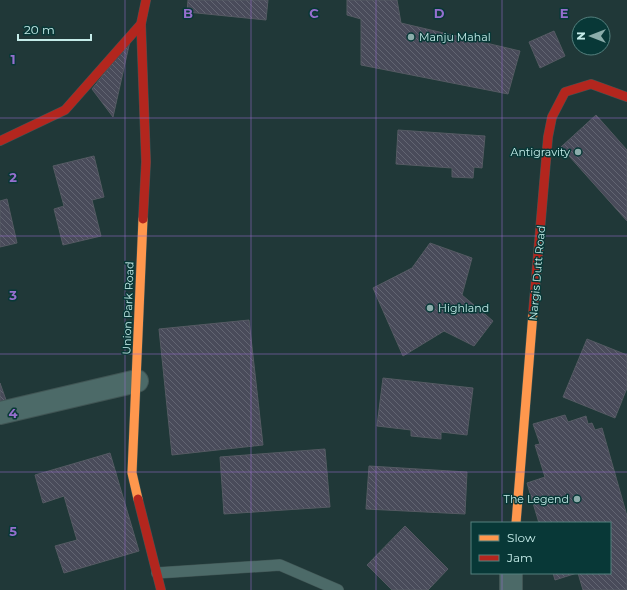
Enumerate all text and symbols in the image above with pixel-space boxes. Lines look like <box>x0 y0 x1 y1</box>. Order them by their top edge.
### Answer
text: B <box>183 5 193 21</box>
text: C <box>309 5 319 21</box>
text: D <box>434 5 445 21</box>
text: E <box>560 5 569 21</box>
scale bar <box>18 16 91 42</box>
north arrow <box>571 16 611 56</box>
text: 20 m <box>24 22 55 37</box>
place label: Manju Mahal <box>419 30 491 44</box>
marker: Manju Mahal <box>406 32 416 42</box>
text: N <box>574 32 588 40</box>
text: 1 <box>10 51 16 67</box>
place label: Antigravity <box>511 145 570 159</box>
marker: Antigravity <box>573 147 583 157</box>
text: 2 <box>9 169 17 185</box>
street label: Nargis Dutt Road <box>526 225 548 321</box>
street label: Union Park Road <box>119 261 137 355</box>
text: 3 <box>8 287 17 303</box>
place label: Highland <box>438 301 489 315</box>
marker: Highland <box>425 303 435 313</box>
text: 4 <box>9 405 18 421</box>
place label: The Legend <box>504 492 569 506</box>
marker: The Legend <box>572 494 582 504</box>
legend <box>471 522 611 574</box>
text: 5 <box>9 523 17 539</box>
text: Slow <box>507 530 536 545</box>
text: Jam <box>506 550 533 565</box>

